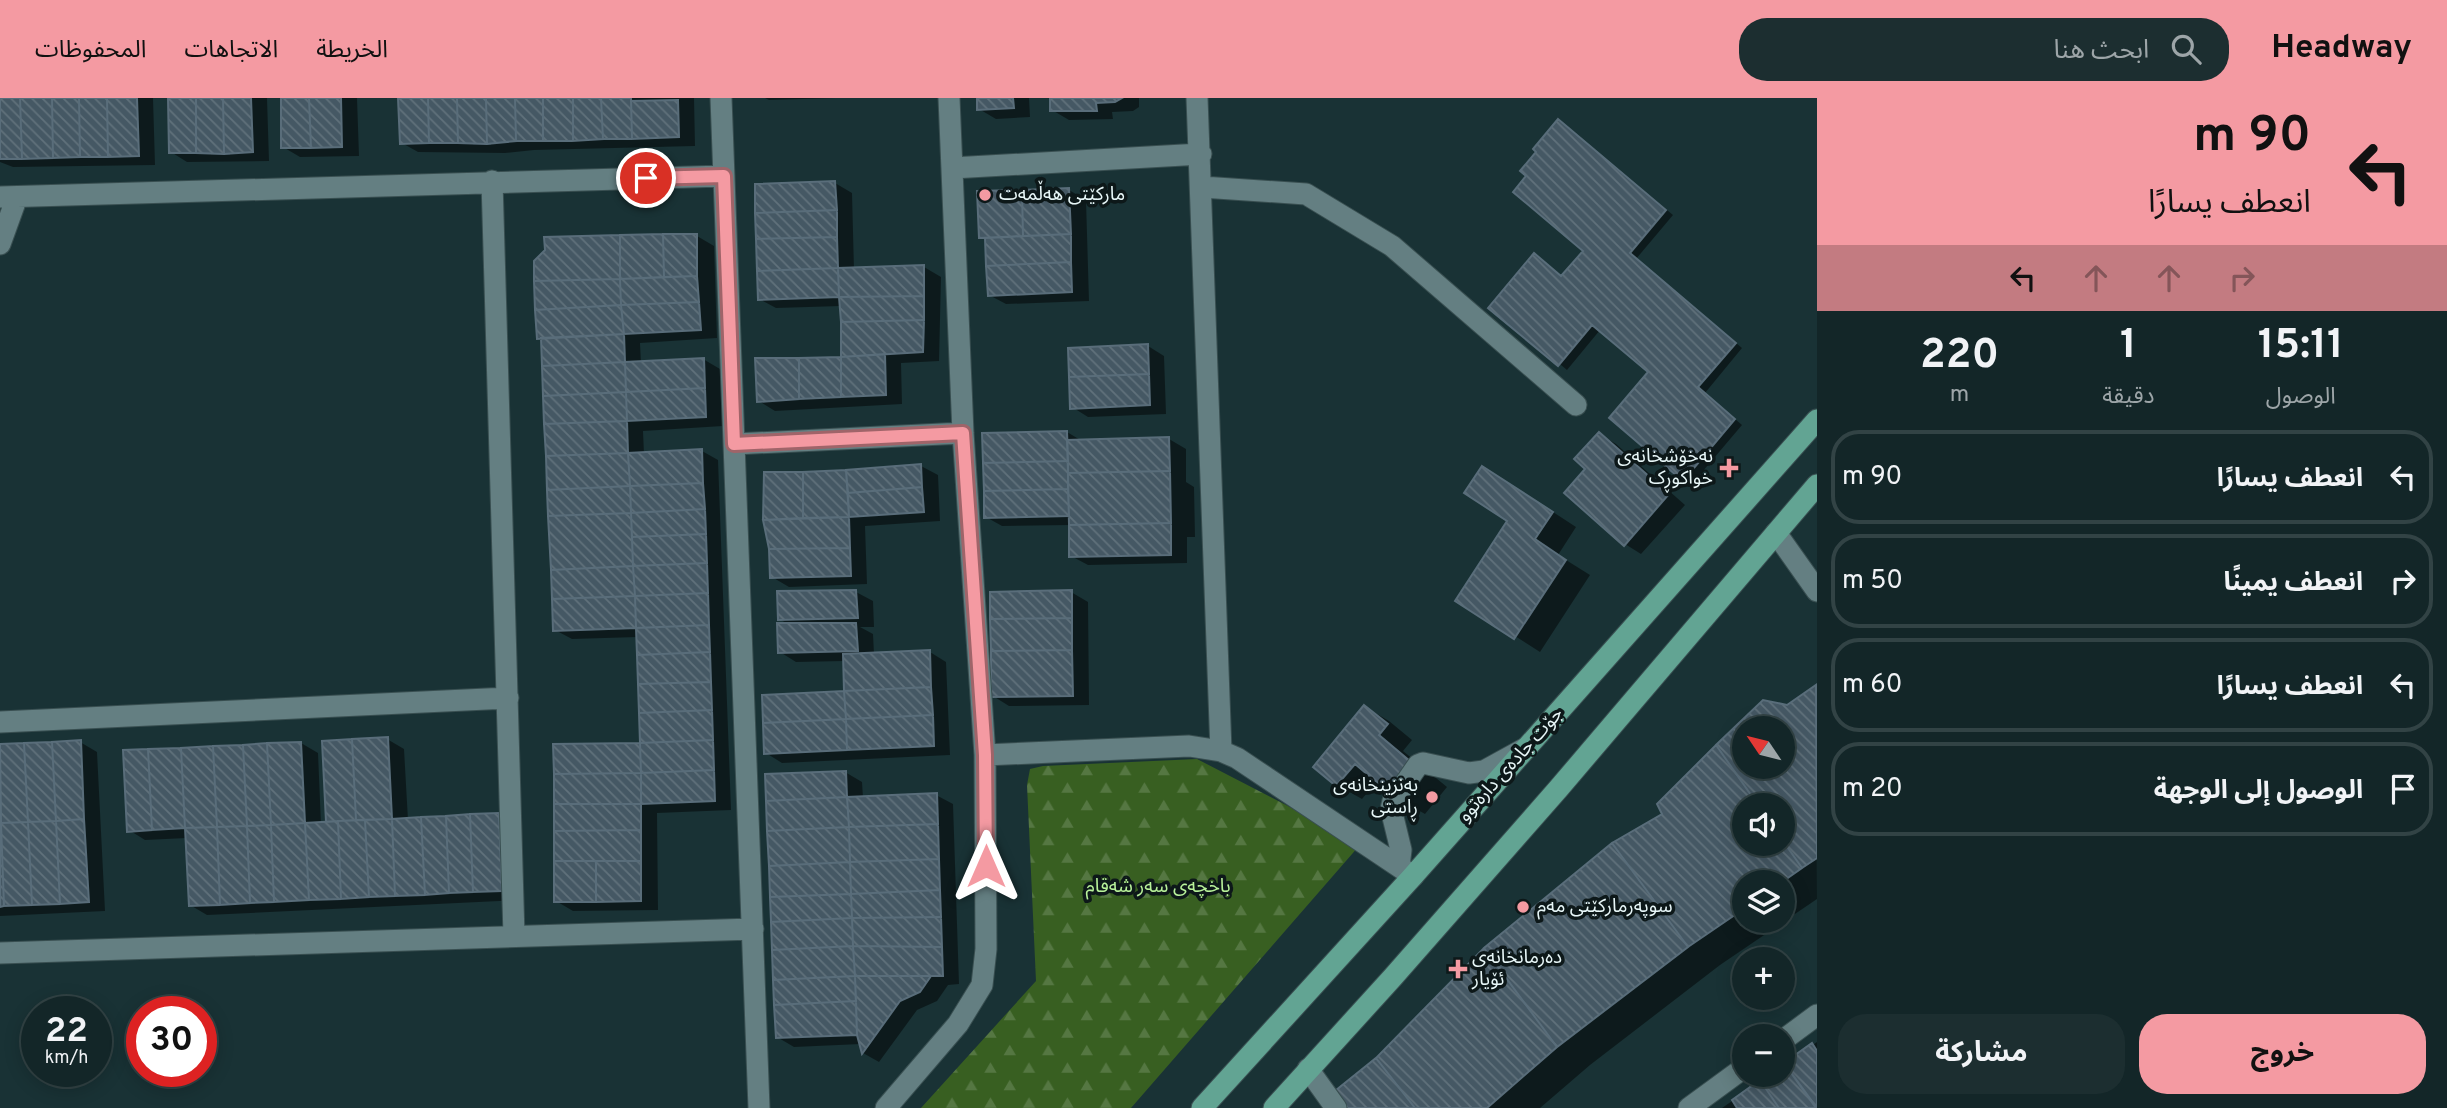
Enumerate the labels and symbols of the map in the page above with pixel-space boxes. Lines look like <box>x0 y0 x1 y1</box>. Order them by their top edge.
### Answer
pin <box>616 148 676 208</box>
place label: مارکێتی هەڵمەت <box>999 180 1125 207</box>
marker: مارکێتی هەڵمەت <box>977 187 993 203</box>
place label: نەخۆشخانەی خواکوڕک <box>1617 445 1713 493</box>
marker: نەخۆشخانەی خواکوڕک <box>1719 458 1739 478</box>
street label: جۆت جادەی دارەتوو <box>1453 703 1569 827</box>
north arrow <box>1732 716 1796 779</box>
place label: بەنزینخانەی ڕاستی <box>1333 774 1418 822</box>
marker: بەنزینخانەی ڕاستی <box>1424 789 1440 805</box>
position arrow <box>949 829 1023 903</box>
park label: باخچەی سەر شەقام <box>1086 875 1231 900</box>
place label: سوپەرمارکێتی مەم <box>1537 895 1673 920</box>
marker: سوپەرمارکێتی مەم <box>1515 899 1531 915</box>
place label: دەرمانخانەی ئۆیار <box>1471 946 1562 992</box>
marker: دەرمانخانەی ئۆیار <box>1450 961 1466 977</box>
speed limit sign: 30 <box>126 996 217 1087</box>

